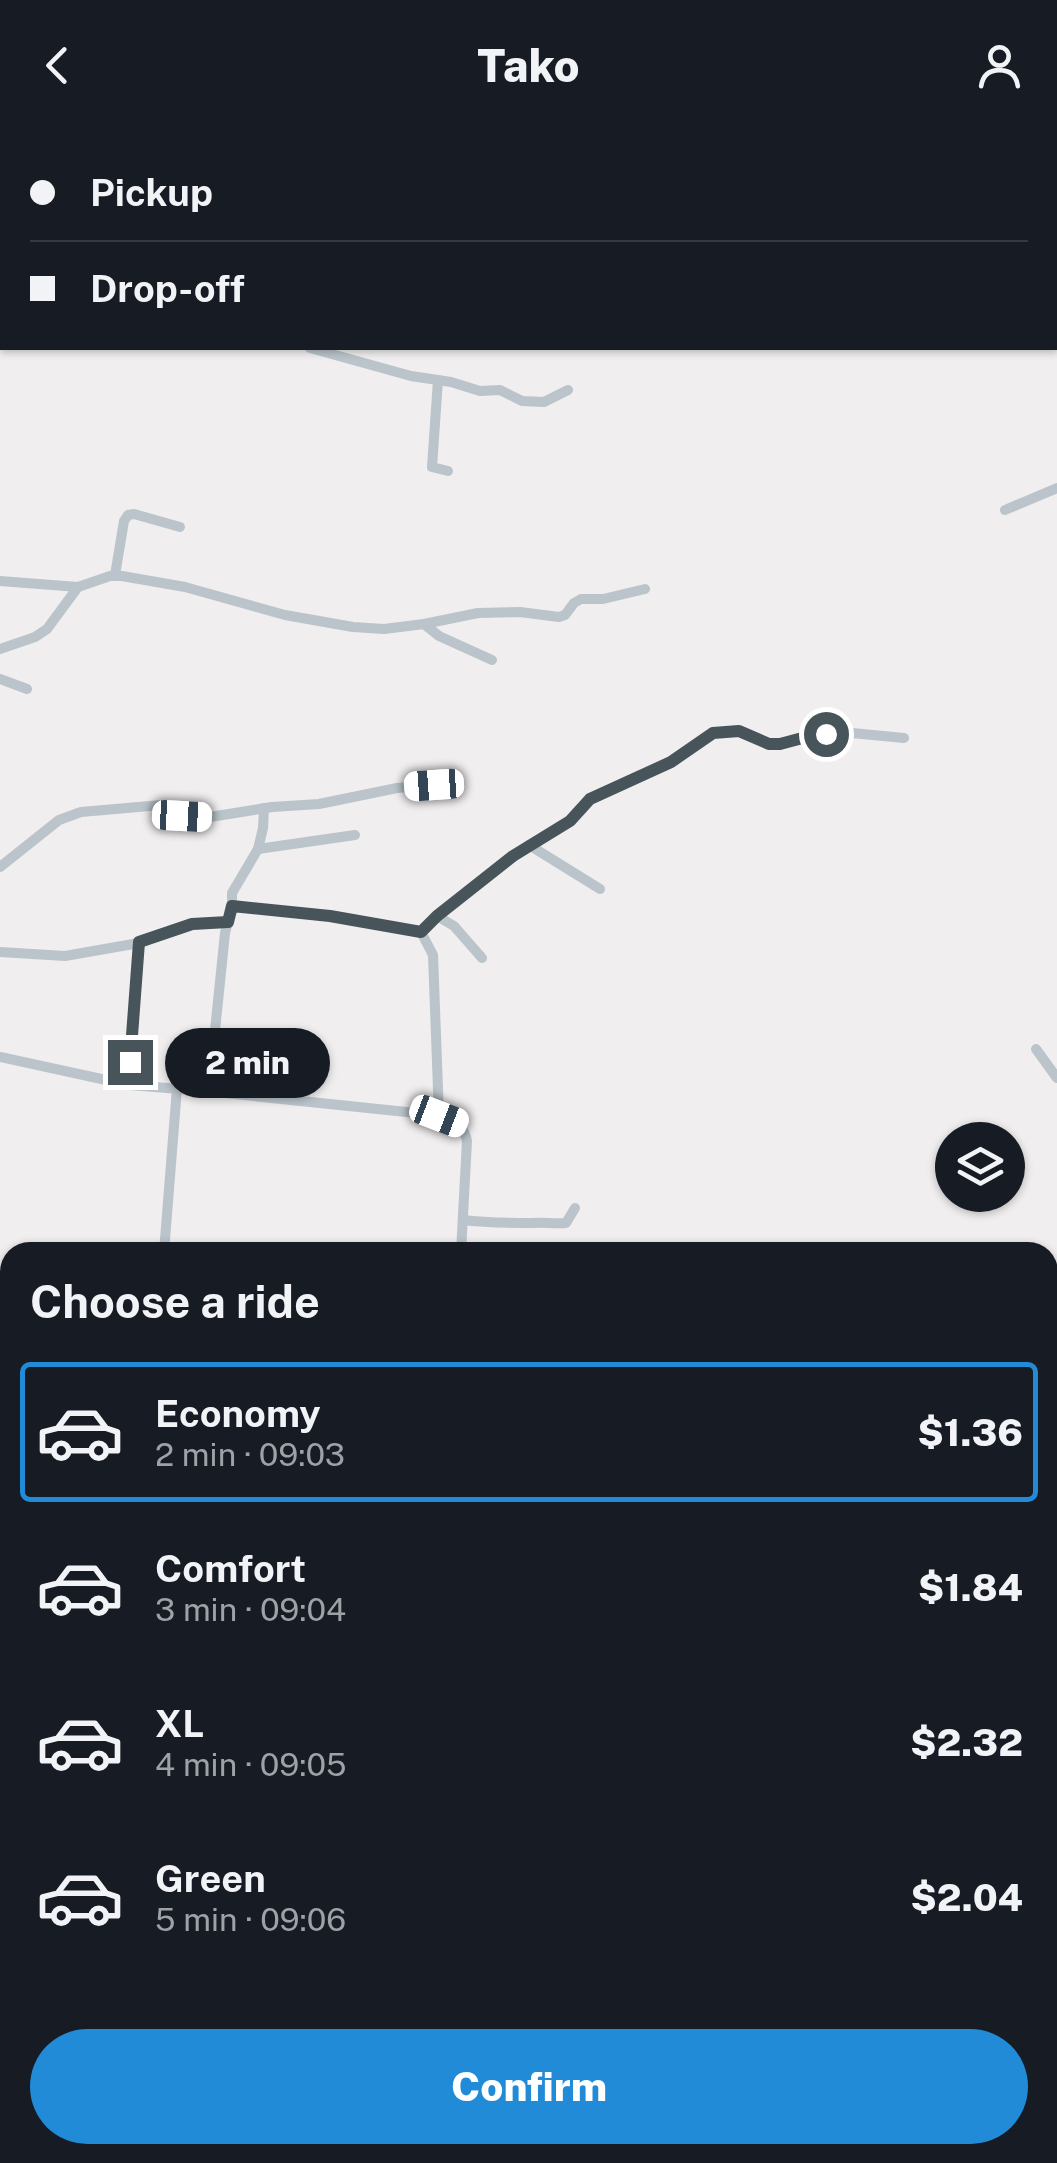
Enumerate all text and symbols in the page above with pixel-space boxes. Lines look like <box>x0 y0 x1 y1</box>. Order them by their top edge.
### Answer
icon: back <box>30 38 85 93</box>
icon: person <box>972 38 1027 93</box>
text: Tako <box>477 39 580 92</box>
text: Pickup <box>90 170 213 215</box>
text: Drop-off <box>90 266 245 311</box>
route start <box>804 712 849 757</box>
car <box>403 768 465 802</box>
car <box>151 799 213 833</box>
callout: 2 min <box>165 1027 330 1097</box>
route end <box>108 1040 153 1085</box>
text: 2 min <box>205 1044 290 1081</box>
car <box>406 1091 472 1141</box>
map controls <box>935 1122 1025 1212</box>
button: layers <box>935 1122 1025 1212</box>
text: Choose a ride <box>30 1275 320 1328</box>
icon: car <box>35 1387 125 1477</box>
text: Economy <box>155 1391 321 1436</box>
text: $1.36 <box>918 1410 1023 1455</box>
text: 2 min · 09:03 <box>155 1436 345 1473</box>
icon: car <box>35 1542 125 1632</box>
text: Comfort <box>155 1546 306 1591</box>
text: $1.84 <box>918 1565 1023 1610</box>
text: 3 min · 09:04 <box>155 1591 346 1628</box>
icon: car <box>35 1697 125 1787</box>
text: XL <box>155 1701 204 1746</box>
text: $2.32 <box>910 1720 1023 1765</box>
text: 4 min · 09:05 <box>155 1746 347 1783</box>
icon: car <box>35 1852 125 1942</box>
text: Green <box>155 1856 266 1901</box>
text: $2.04 <box>911 1875 1023 1920</box>
text: 5 min · 09:06 <box>155 1901 346 1938</box>
button: Confirm <box>30 2029 1028 2144</box>

